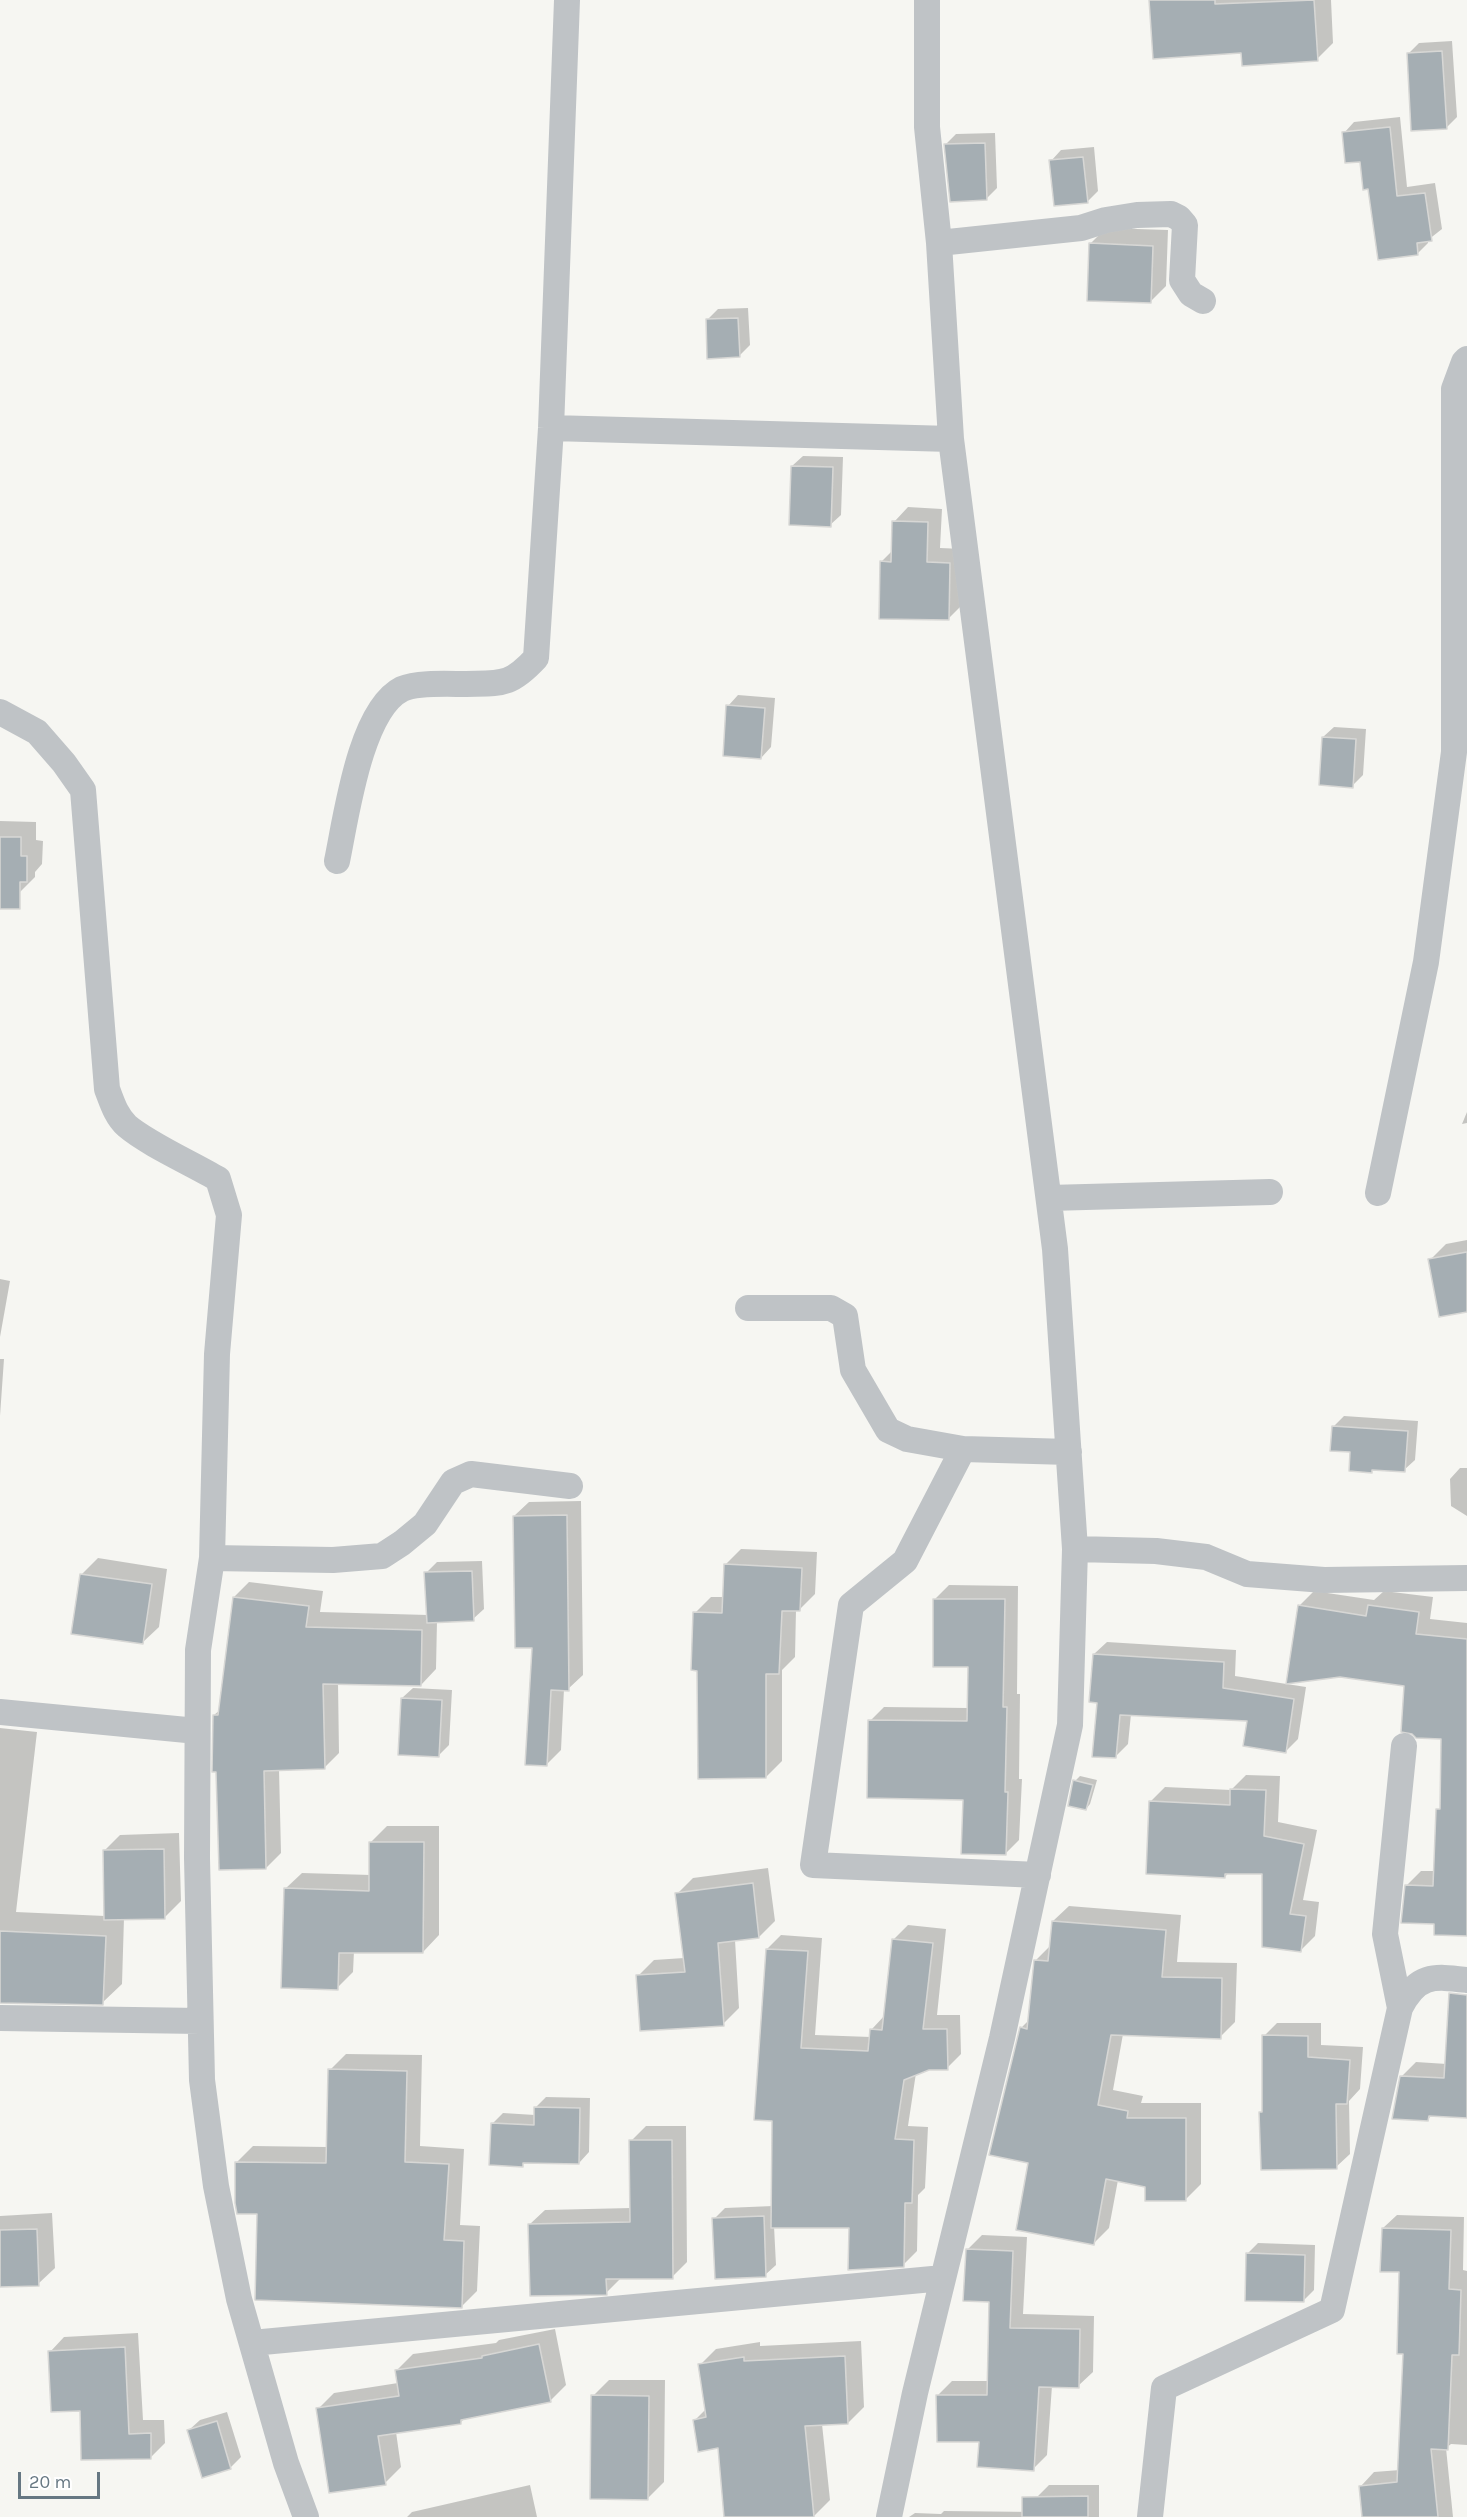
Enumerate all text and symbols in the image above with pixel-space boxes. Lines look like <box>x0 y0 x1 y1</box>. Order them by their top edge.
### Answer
scale bar <box>21 2460 104 2498</box>
text: 20 m <box>29 2471 71 2493</box>

